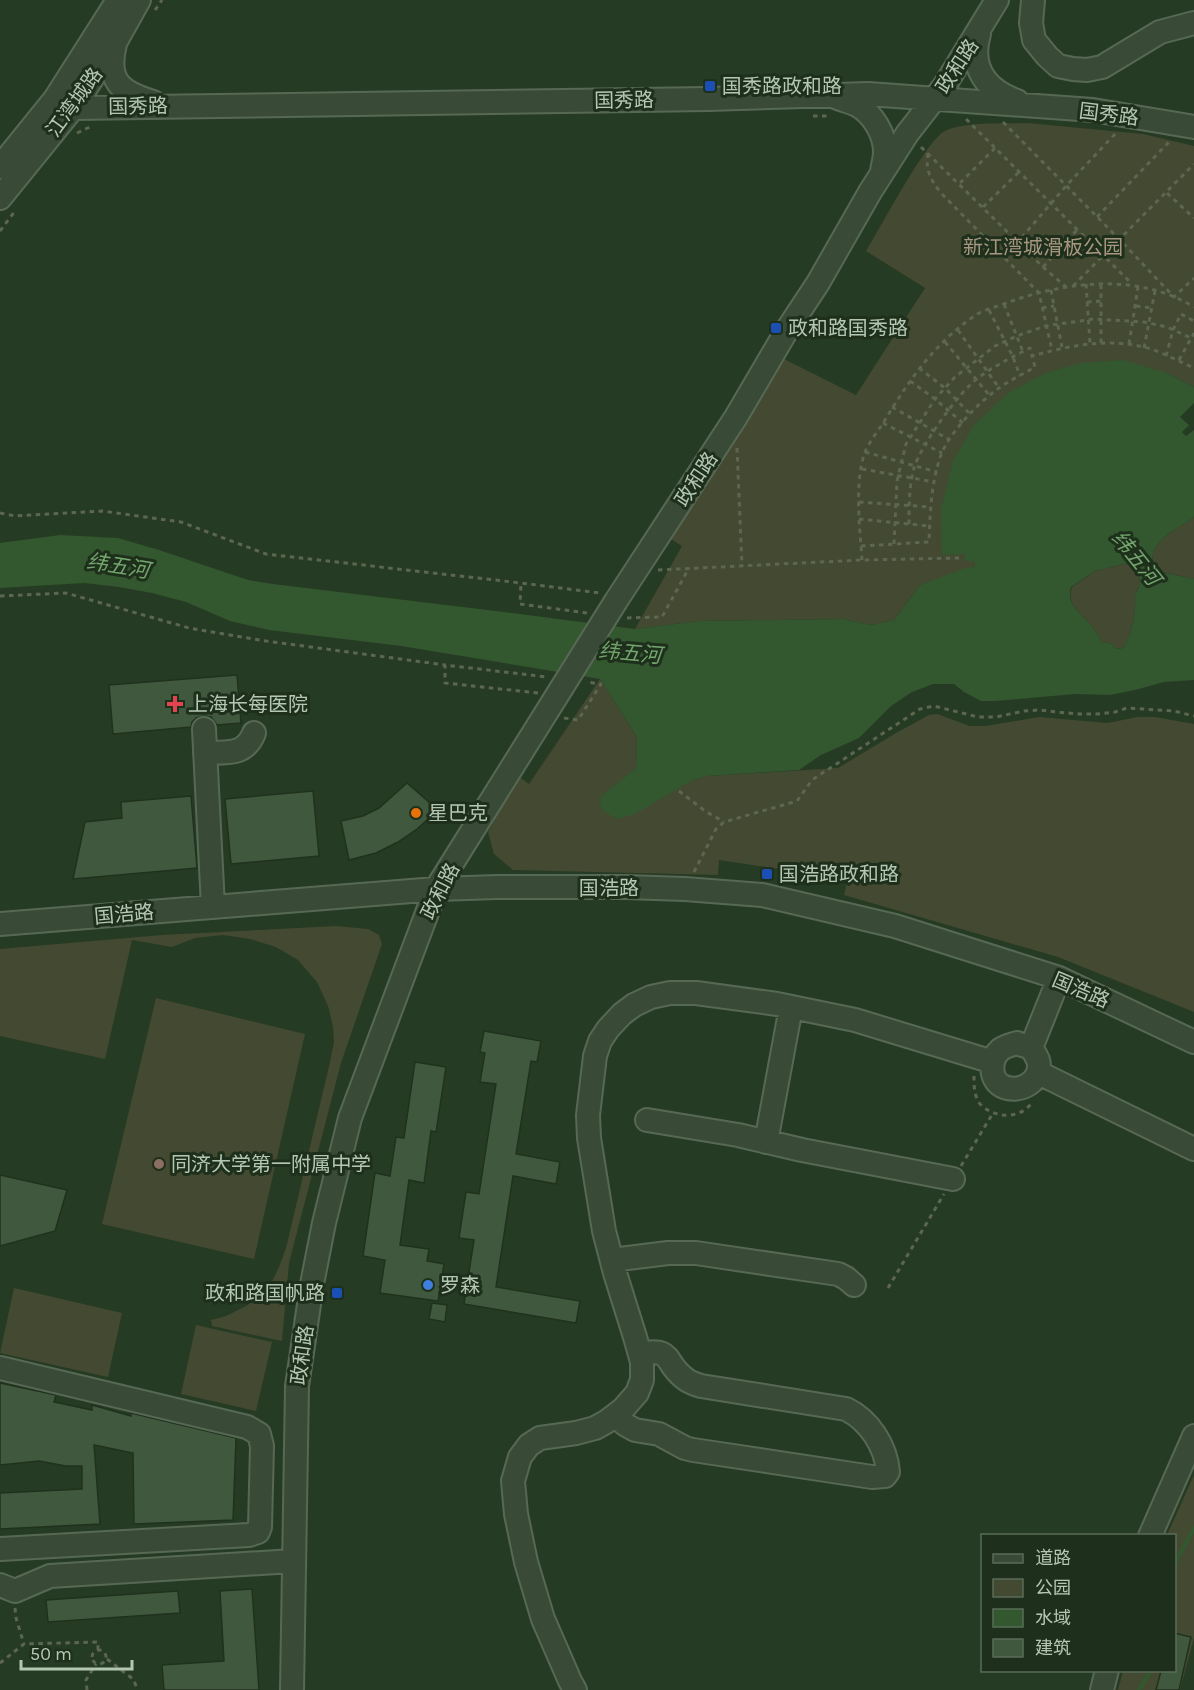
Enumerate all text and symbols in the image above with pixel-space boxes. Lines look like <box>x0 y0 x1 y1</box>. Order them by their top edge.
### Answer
street label: 政和路 <box>931 35 983 98</box>
street label: 江湾城路 <box>42 63 107 141</box>
place label: 国秀路政和路 <box>722 75 842 98</box>
marker: 国秀路政和路 <box>703 79 717 93</box>
street label: 国秀路 <box>594 88 654 113</box>
street label: 国秀路 <box>108 94 168 119</box>
street label: 国秀路 <box>1078 99 1140 130</box>
park label: 新江湾城滑板公园 <box>963 236 1123 259</box>
place label: 政和路国秀路 <box>788 317 908 340</box>
marker: 政和路国秀路 <box>769 321 783 335</box>
street label: 政和路 <box>670 448 722 511</box>
water label: 纬五河 <box>1107 526 1168 593</box>
water label: 纬五河 <box>85 549 155 583</box>
water label: 纬五河 <box>598 638 666 668</box>
place label: 上海长每医院 <box>188 693 308 716</box>
marker: 上海长每医院 <box>166 695 184 713</box>
place label: 星巴克 <box>428 802 488 825</box>
marker: 星巴克 <box>409 806 423 820</box>
street label: 政和路 <box>417 859 464 923</box>
place label: 国浩路政和路 <box>779 863 899 886</box>
marker: 国浩路政和路 <box>760 867 774 881</box>
street label: 国浩路 <box>579 877 639 900</box>
street label: 国浩路 <box>93 900 155 929</box>
street label: 国浩路 <box>1049 968 1113 1013</box>
place label: 同济大学第一附属中学 <box>171 1153 371 1176</box>
marker: 同济大学第一附属中学 <box>152 1157 166 1171</box>
place label: 罗森 <box>440 1274 480 1297</box>
marker: 罗森 <box>421 1278 435 1292</box>
place label: 政和路国帆路 <box>205 1282 325 1305</box>
marker: 政和路国帆路 <box>330 1286 344 1300</box>
street label: 政和路 <box>287 1324 318 1386</box>
legend <box>981 1534 1176 1672</box>
text: 道路 <box>1035 1547 1071 1569</box>
text: 公园 <box>1035 1577 1071 1599</box>
text: 水域 <box>1035 1607 1071 1629</box>
scale bar <box>21 1633 132 1671</box>
text: 建筑 <box>1035 1637 1071 1659</box>
text: 50 m <box>30 1643 72 1665</box>

